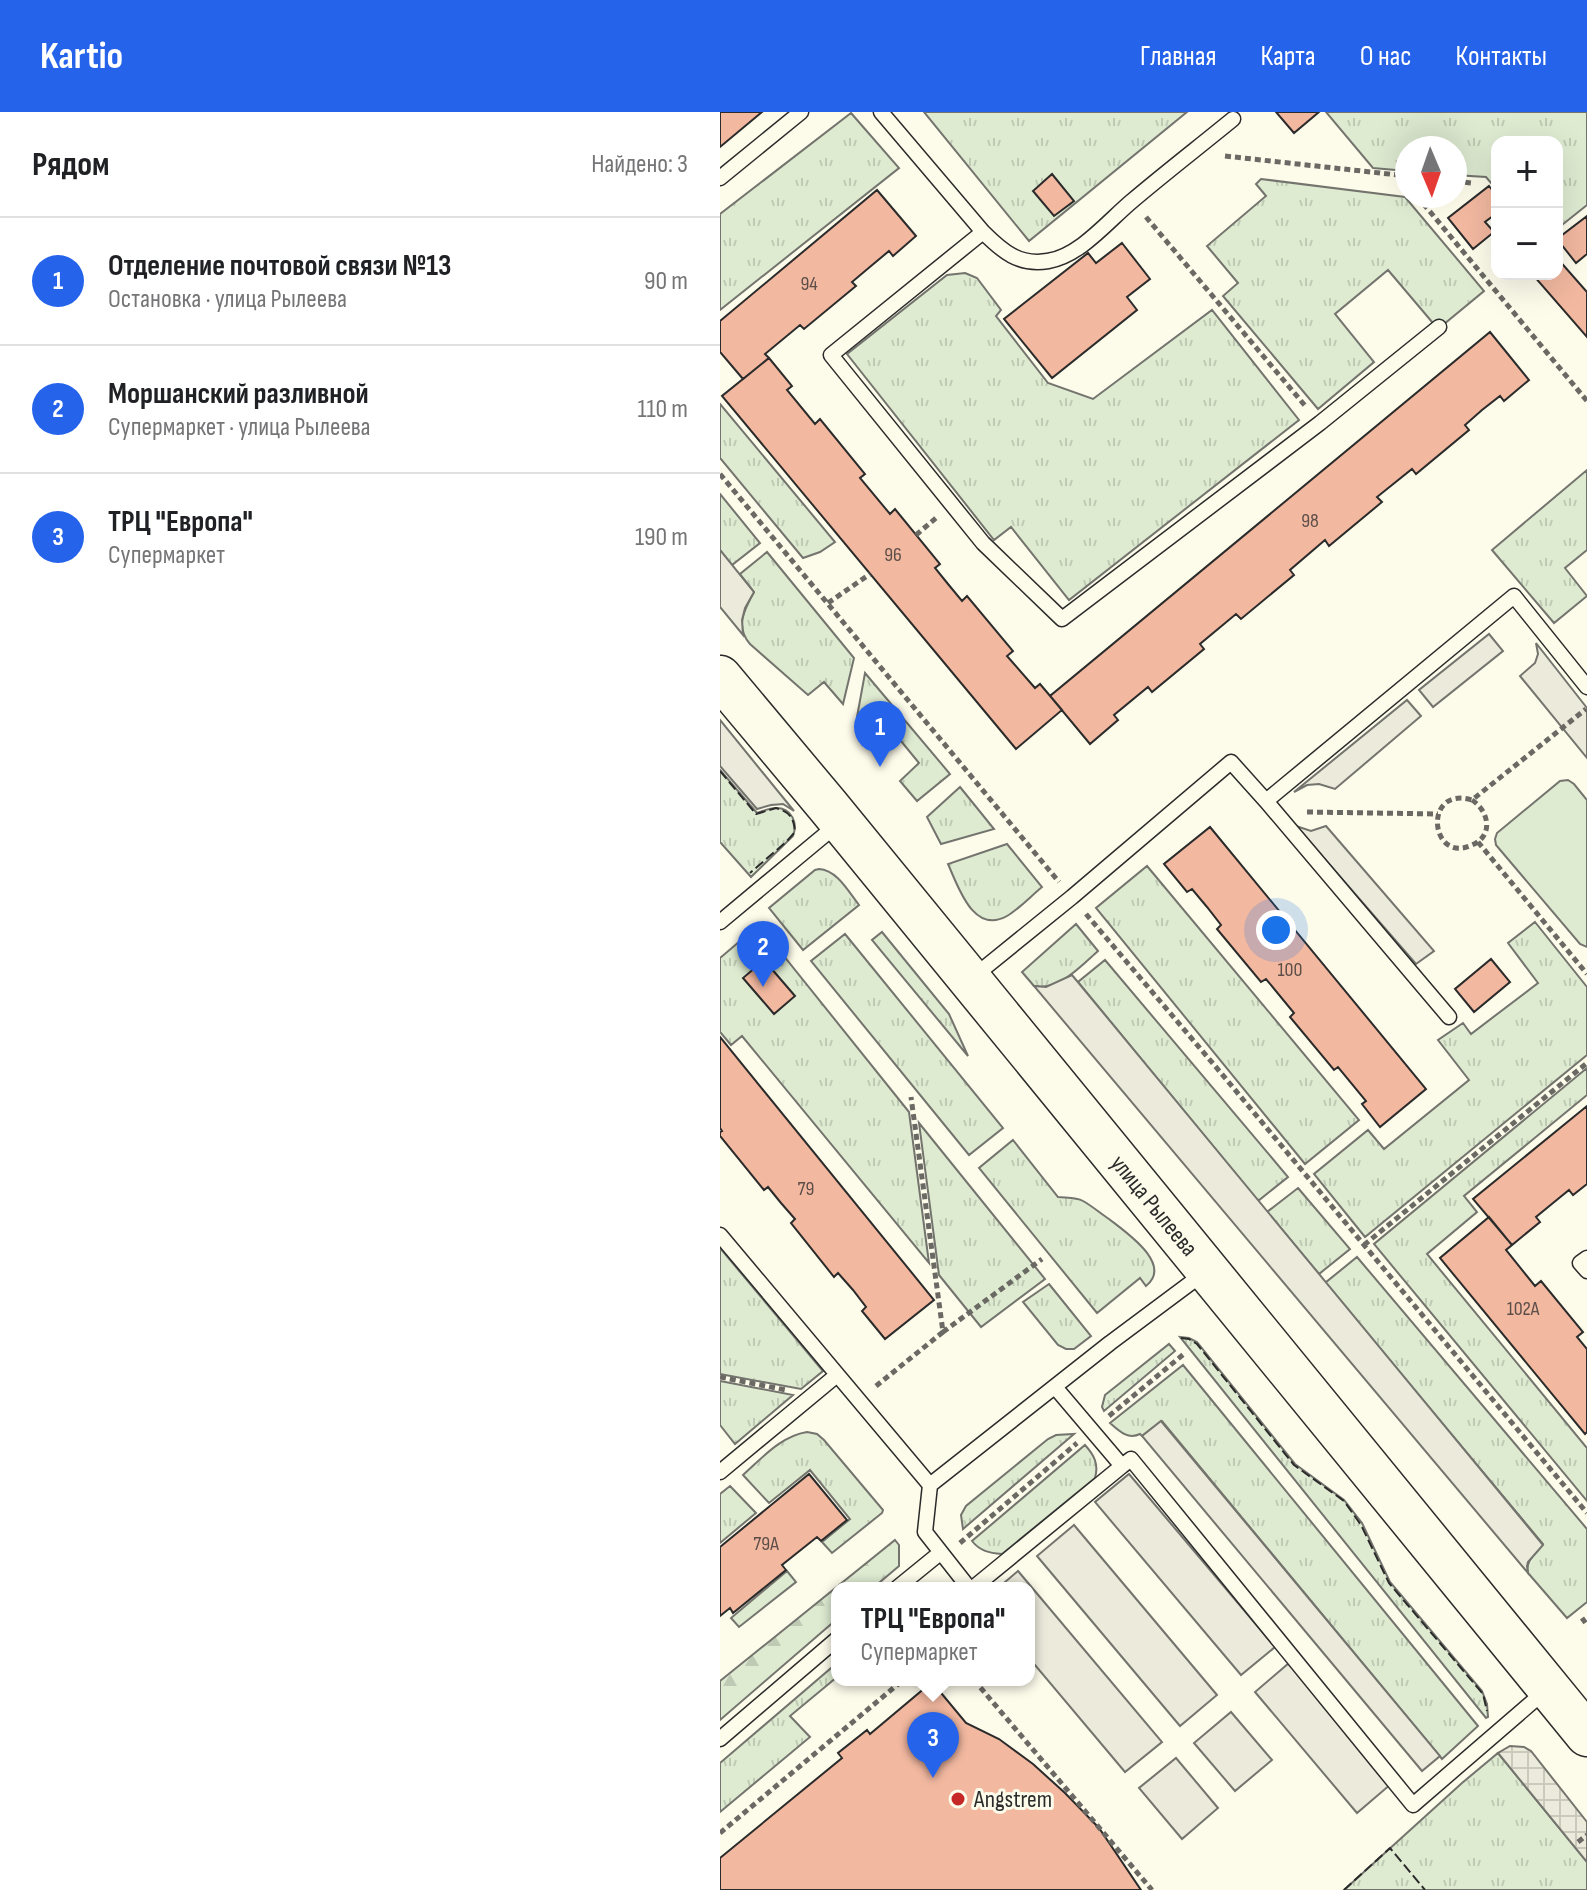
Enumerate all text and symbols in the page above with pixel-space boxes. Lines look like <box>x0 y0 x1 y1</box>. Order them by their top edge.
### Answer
text: Kartio <box>40 34 123 79</box>
text: Главная <box>1140 40 1216 73</box>
text: Карта <box>1260 40 1316 73</box>
text: О нас <box>1360 40 1412 73</box>
text: Контакты <box>1456 40 1547 73</box>
north arrow <box>1395 136 1467 208</box>
map controls <box>1491 136 1563 280</box>
button: + <box>1491 136 1563 208</box>
text: Рядом <box>32 144 110 185</box>
text: Найдено: 3 <box>591 149 688 180</box>
button: − <box>1491 208 1563 280</box>
text: Отделение почтовой связи №13 <box>108 248 451 284</box>
text: 1 <box>53 266 63 297</box>
text: 90 m <box>644 266 688 297</box>
house number: 94 <box>800 272 818 296</box>
text: Остановка · улица Рылеева <box>108 284 347 315</box>
text: Моршанский разливной <box>108 376 369 412</box>
text: 2 <box>52 394 64 425</box>
text: 110 m <box>637 394 688 425</box>
text: Супермаркет · улица Рылеева <box>108 412 371 443</box>
text: ТРЦ "Европа" <box>108 504 253 540</box>
house number: 98 <box>1301 509 1319 533</box>
text: 3 <box>52 522 64 553</box>
text: 190 m <box>635 522 688 553</box>
text: Супермаркет <box>108 540 225 571</box>
house number: 96 <box>884 543 902 567</box>
pin: 1 <box>854 701 906 767</box>
your location <box>1256 910 1296 950</box>
pin: 2 <box>737 921 789 987</box>
house number: 100 <box>1278 958 1302 982</box>
street label: улица Рылеева <box>1104 1149 1204 1262</box>
house number: 79 <box>798 1177 814 1201</box>
house number: 102А <box>1507 1297 1540 1321</box>
house number: 79А <box>753 1532 779 1556</box>
popup <box>831 1582 1035 1686</box>
text: ТРЦ "Европа" <box>861 1601 1005 1637</box>
text: Супермаркет <box>861 1637 978 1668</box>
pin: 3 <box>907 1712 959 1778</box>
place label: Angstrem <box>973 1785 1052 1814</box>
marker: Angstrem <box>949 1790 967 1808</box>

